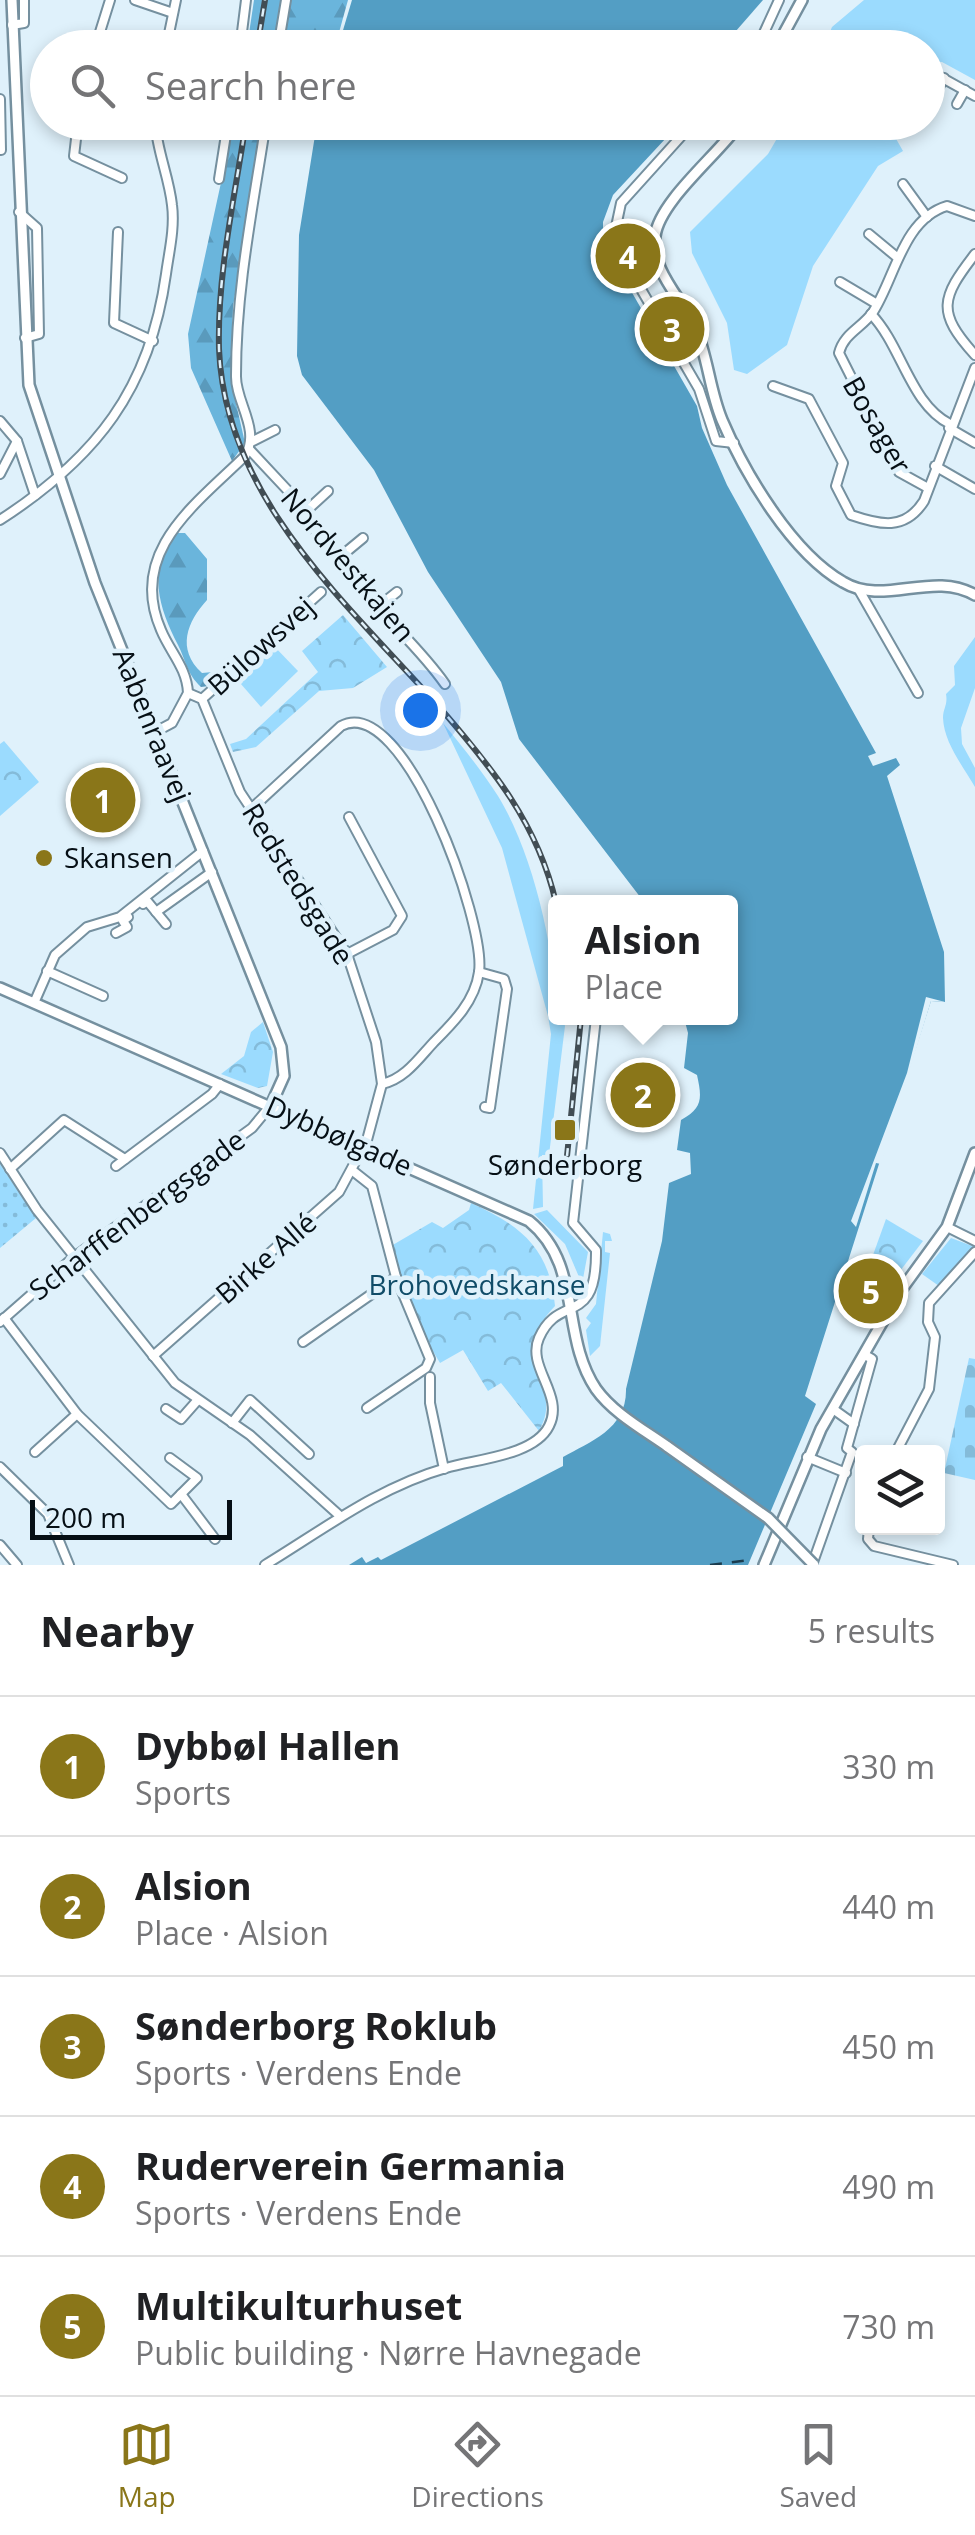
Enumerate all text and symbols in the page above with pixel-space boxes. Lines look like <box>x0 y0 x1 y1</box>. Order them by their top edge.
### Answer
search box <box>30 30 945 140</box>
icon: search <box>65 58 120 113</box>
text: Search here <box>145 59 357 111</box>
pin: 4 <box>596 218 660 294</box>
pin: 3 <box>640 292 704 366</box>
street label: Bosager <box>835 369 921 480</box>
street label: Nordvestkajen <box>273 479 424 649</box>
street label: Bülowsvej <box>199 587 322 703</box>
street label: Aabenraavej <box>105 642 201 807</box>
your location <box>395 685 446 736</box>
pin: 1 <box>70 762 136 838</box>
street label: Redstedsgade <box>234 796 364 971</box>
place label: Skansen <box>64 838 173 876</box>
marker: Skansen <box>33 847 55 869</box>
popup <box>548 895 738 1025</box>
text: Alsion <box>585 913 701 965</box>
text: Place <box>585 965 663 1008</box>
pin: 2 <box>610 1058 676 1132</box>
street label: Dybbølgade <box>260 1086 418 1184</box>
marker: Sønderborg <box>552 1117 578 1143</box>
street label: Scharffenbergsgade <box>21 1120 252 1308</box>
place label: Sønderborg <box>488 1145 642 1183</box>
street label: Birke Allé <box>207 1203 324 1312</box>
pin: 5 <box>838 1254 904 1328</box>
park label: Brohovedskanse <box>368 1265 586 1303</box>
map controls <box>855 1445 945 1535</box>
button: layers <box>855 1445 945 1535</box>
scale bar <box>30 1495 232 1540</box>
text: 200 m <box>45 1498 126 1536</box>
text: Nearby <box>40 1602 194 1659</box>
text: 5 results <box>808 1609 935 1652</box>
text: Dybbøl Hallen <box>135 1719 400 1771</box>
text: 1 <box>63 1745 82 1788</box>
text: 330 m <box>842 1745 935 1788</box>
text: Sports <box>135 1771 231 1814</box>
text: Alsion <box>135 1859 252 1911</box>
text: 2 <box>63 1885 82 1928</box>
text: 440 m <box>842 1885 935 1928</box>
text: Place · Alsion <box>135 1911 329 1954</box>
text: Sønderborg Roklub <box>135 1999 497 2051</box>
text: 3 <box>63 2025 82 2068</box>
text: 450 m <box>842 2025 935 2068</box>
text: Sports · Verdens Ende <box>135 2051 462 2094</box>
text: Ruderverein Germania <box>135 2139 566 2191</box>
text: 4 <box>63 2165 82 2208</box>
text: 490 m <box>842 2165 935 2208</box>
text: Sports · Verdens Ende <box>135 2191 462 2234</box>
text: Multikulturhuset <box>135 2279 462 2331</box>
text: 5 <box>63 2305 82 2348</box>
text: 730 m <box>842 2305 935 2348</box>
text: Public building · Nørre Havnegade <box>135 2331 642 2374</box>
tab: Map <box>118 2417 176 2515</box>
tab: Directions <box>411 2417 544 2515</box>
tab: Saved <box>779 2417 857 2515</box>

